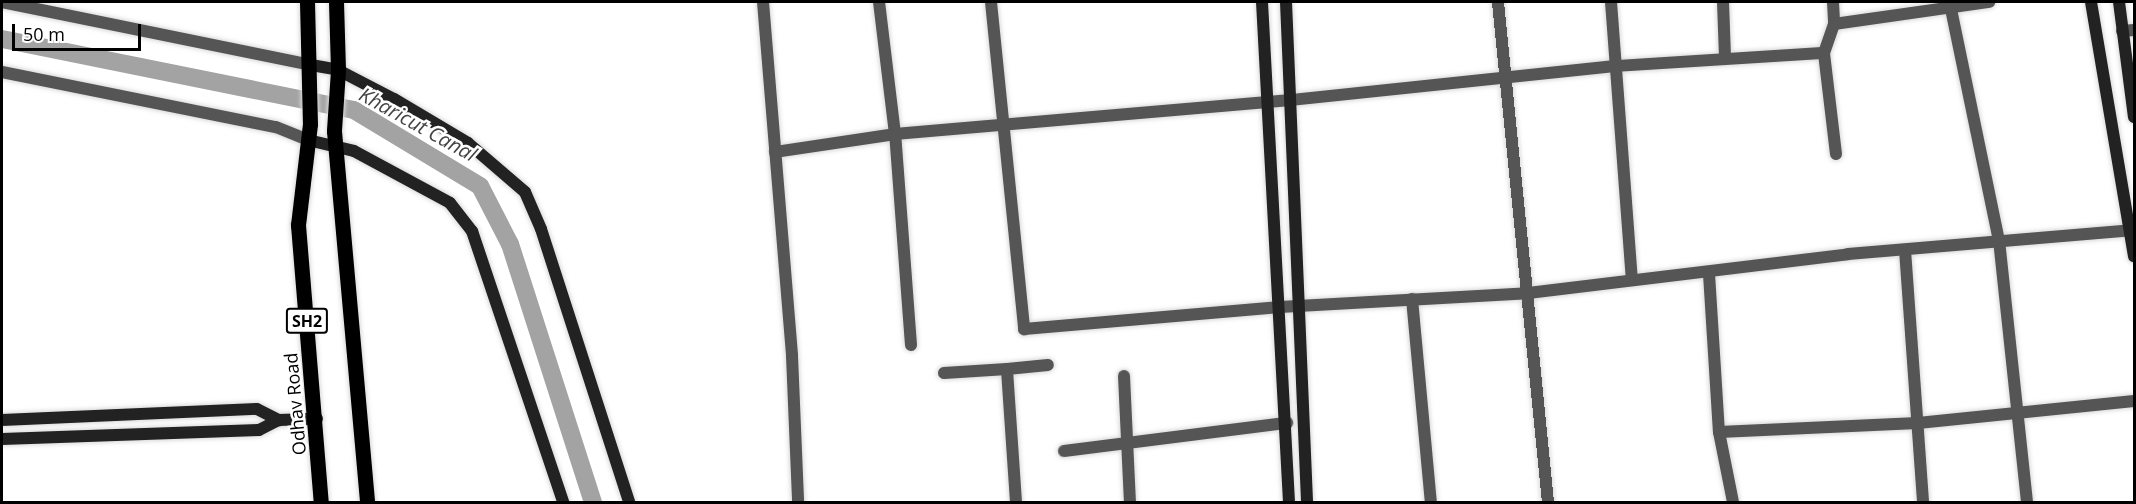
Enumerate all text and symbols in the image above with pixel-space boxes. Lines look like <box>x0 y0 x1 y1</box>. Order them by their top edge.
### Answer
scale bar <box>15 12 144 50</box>
text: 50 m <box>23 22 65 46</box>
water label: Kharicut Canal <box>355 82 481 166</box>
road number: SH2 <box>284 308 330 334</box>
street label: Odhav Road <box>280 352 310 456</box>

